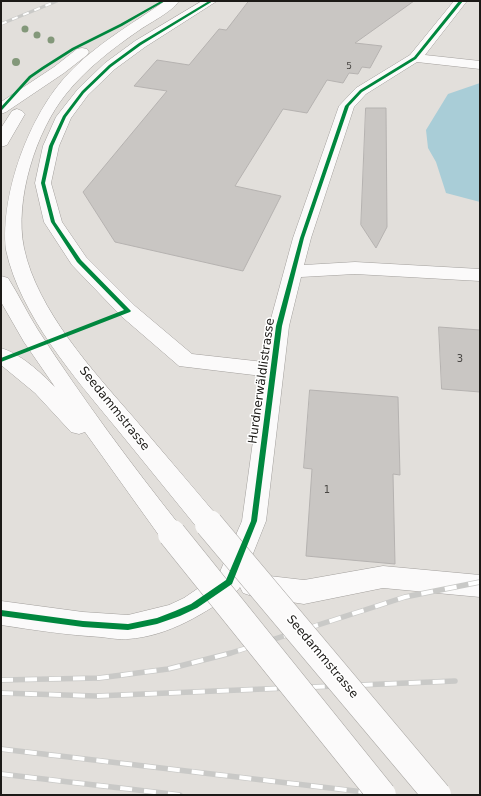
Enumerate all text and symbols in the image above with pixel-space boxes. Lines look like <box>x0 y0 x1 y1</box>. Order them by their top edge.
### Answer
house number: 5 <box>346 62 352 72</box>
street label: Hurdnerwäldlistrasse <box>246 317 278 445</box>
house number: 3 <box>457 353 463 365</box>
street label: Seedammstrasse <box>76 364 152 454</box>
house number: 1 <box>324 484 330 496</box>
street label: Seedammstrasse <box>283 613 361 701</box>

